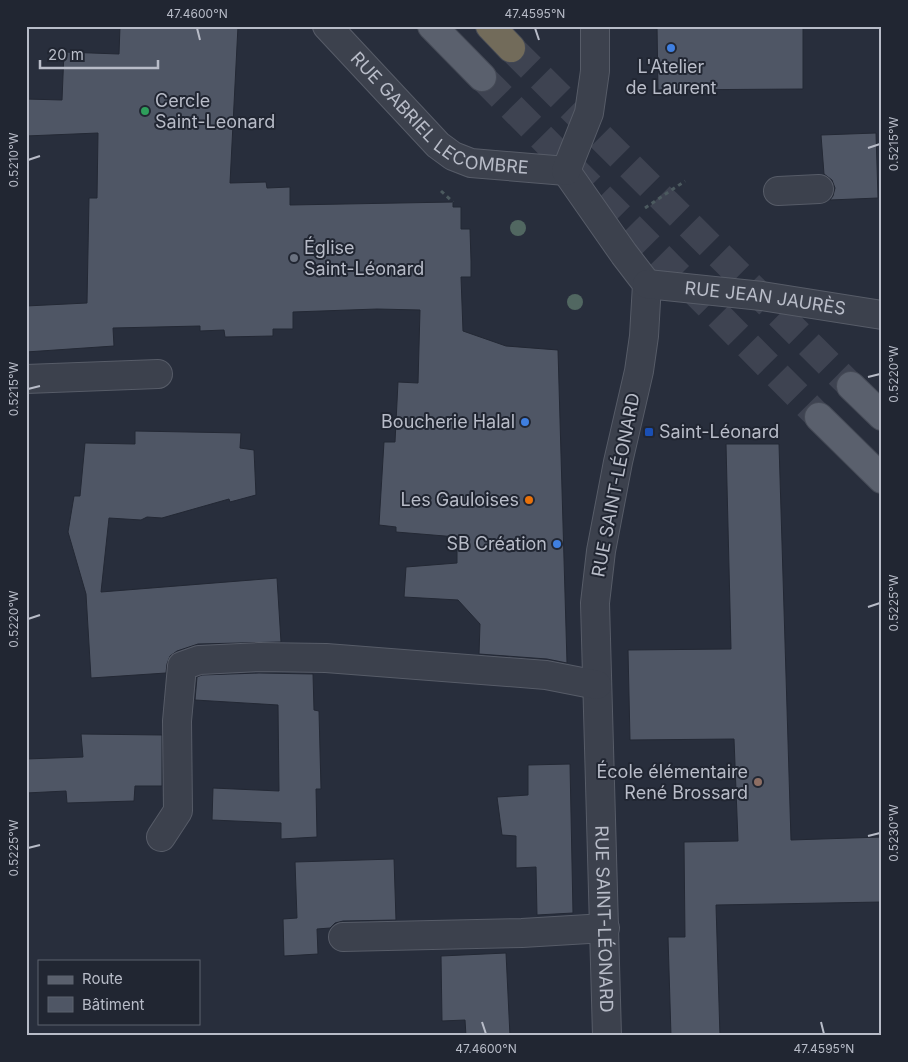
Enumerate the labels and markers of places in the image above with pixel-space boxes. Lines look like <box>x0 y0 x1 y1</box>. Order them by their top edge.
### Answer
marker: L'Atelier de Laurent <box>665 42 677 54</box>
place label: L'Atelier de Laurent <box>625 56 717 98</box>
place label: Cercle Saint-Leonard <box>155 90 275 132</box>
marker: Cercle Saint-Leonard <box>139 105 151 117</box>
place label: Église Saint-Léonard <box>304 236 424 279</box>
marker: Église Saint-Léonard <box>288 252 300 264</box>
place label: Boucherie Halal <box>381 411 515 432</box>
marker: Boucherie Halal <box>519 416 531 428</box>
place label: Saint-Léonard <box>659 421 779 442</box>
marker: Saint-Léonard <box>643 426 655 438</box>
place label: Les Gauloises <box>401 489 519 510</box>
marker: Les Gauloises <box>523 494 535 506</box>
place label: SB Création <box>447 533 547 554</box>
marker: SB Création <box>551 538 563 550</box>
place label: École élémentaire René Brossard <box>597 760 748 803</box>
marker: École élémentaire René Brossard <box>752 776 764 788</box>

